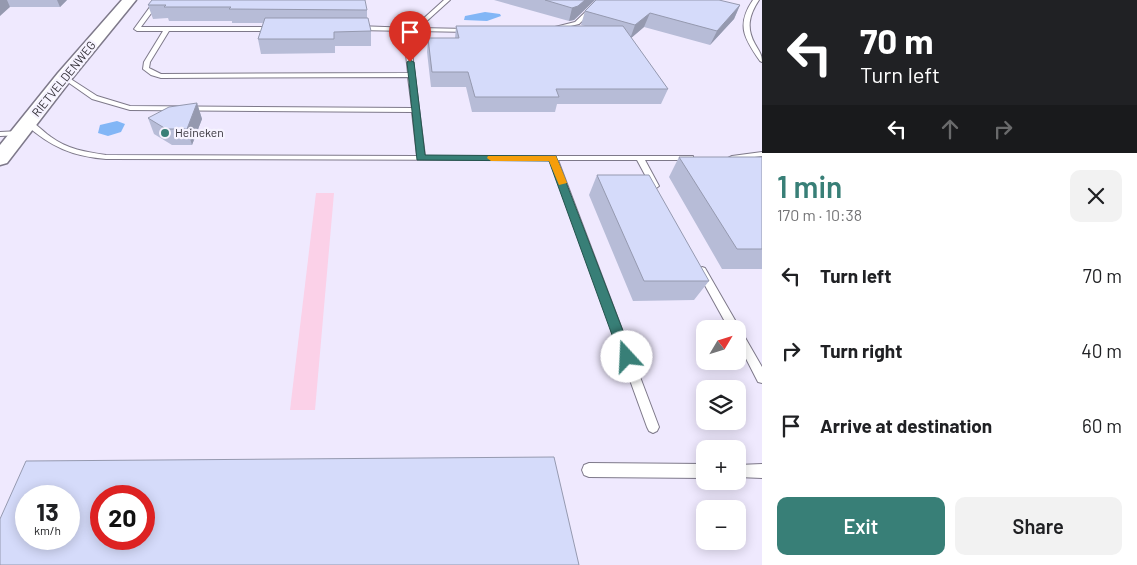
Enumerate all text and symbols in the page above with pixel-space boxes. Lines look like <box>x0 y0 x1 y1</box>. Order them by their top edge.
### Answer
pin <box>389 11 431 62</box>
icon: arrive <box>396 18 424 46</box>
text: 70 m <box>860 19 934 61</box>
icon: left <box>777 20 842 85</box>
street label: RIETVELDENWEG <box>28 38 98 119</box>
text: Turn left <box>860 61 940 87</box>
icon: left <box>883 115 911 143</box>
icon: ahead <box>936 115 964 143</box>
icon: right <box>989 115 1017 143</box>
place label: Heineken <box>175 125 224 139</box>
marker: Heineken <box>159 127 171 139</box>
text: 1 min <box>777 168 842 204</box>
button: close <box>1070 170 1122 222</box>
text: 170 m · 10:38 <box>777 205 862 224</box>
icon: left <box>777 262 805 290</box>
text: Turn left <box>820 264 891 287</box>
text: 70 m <box>1083 264 1122 287</box>
north arrow <box>696 320 746 370</box>
map controls <box>696 320 746 550</box>
position arrow <box>600 330 652 382</box>
icon: right <box>777 337 805 365</box>
text: Turn right <box>820 339 902 362</box>
text: 40 m <box>1081 339 1122 362</box>
button: layers <box>696 380 746 430</box>
icon: arrive <box>777 412 805 440</box>
text: Arrive at destination <box>820 414 992 437</box>
text: 60 m <box>1082 414 1122 437</box>
button: + <box>696 440 746 490</box>
speed limit sign: 20 <box>90 485 155 550</box>
text: 13 <box>36 496 59 526</box>
button: Exit <box>777 497 945 555</box>
button: Share <box>955 497 1122 555</box>
button: − <box>696 500 746 550</box>
text: km/h <box>34 523 61 537</box>

